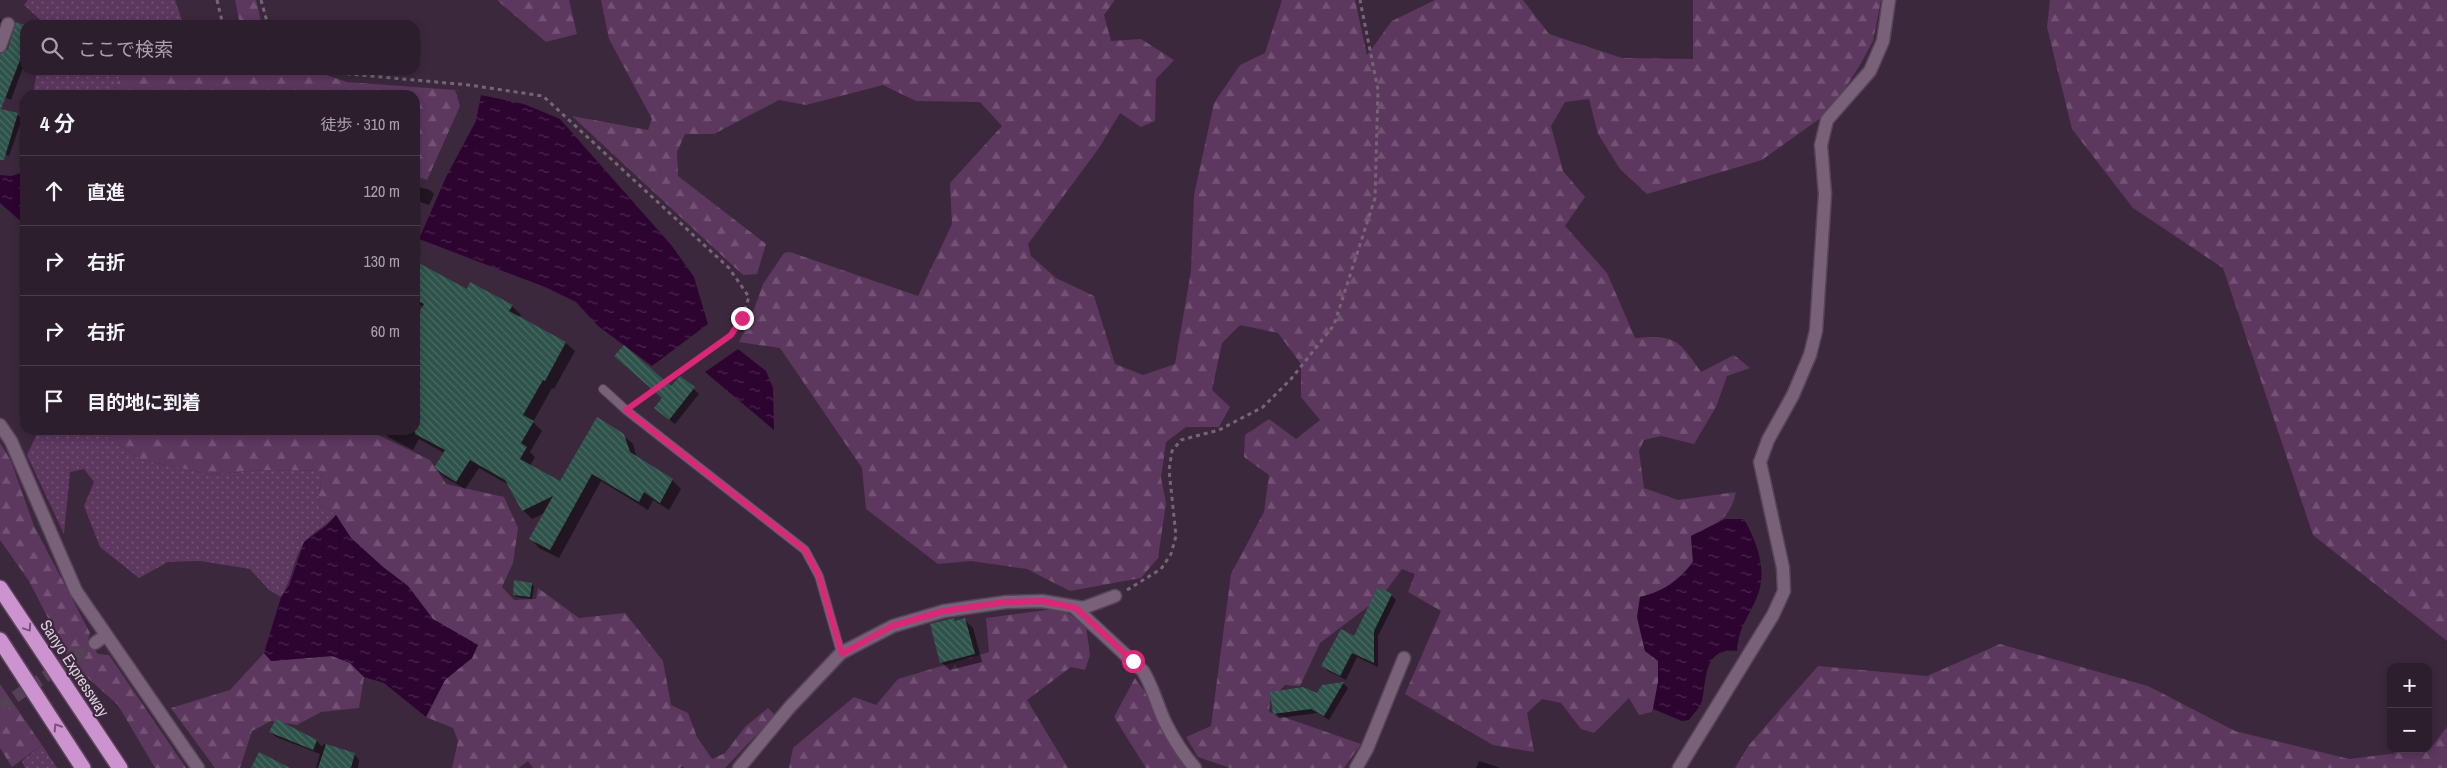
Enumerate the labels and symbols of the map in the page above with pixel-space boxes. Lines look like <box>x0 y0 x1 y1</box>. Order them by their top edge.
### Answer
route end <box>731 307 754 330</box>
street label: Sanyo Expressway <box>35 615 115 721</box>
one-way arrow <box>21 622 31 631</box>
route start <box>1122 650 1145 673</box>
one-way arrow <box>54 724 63 733</box>

